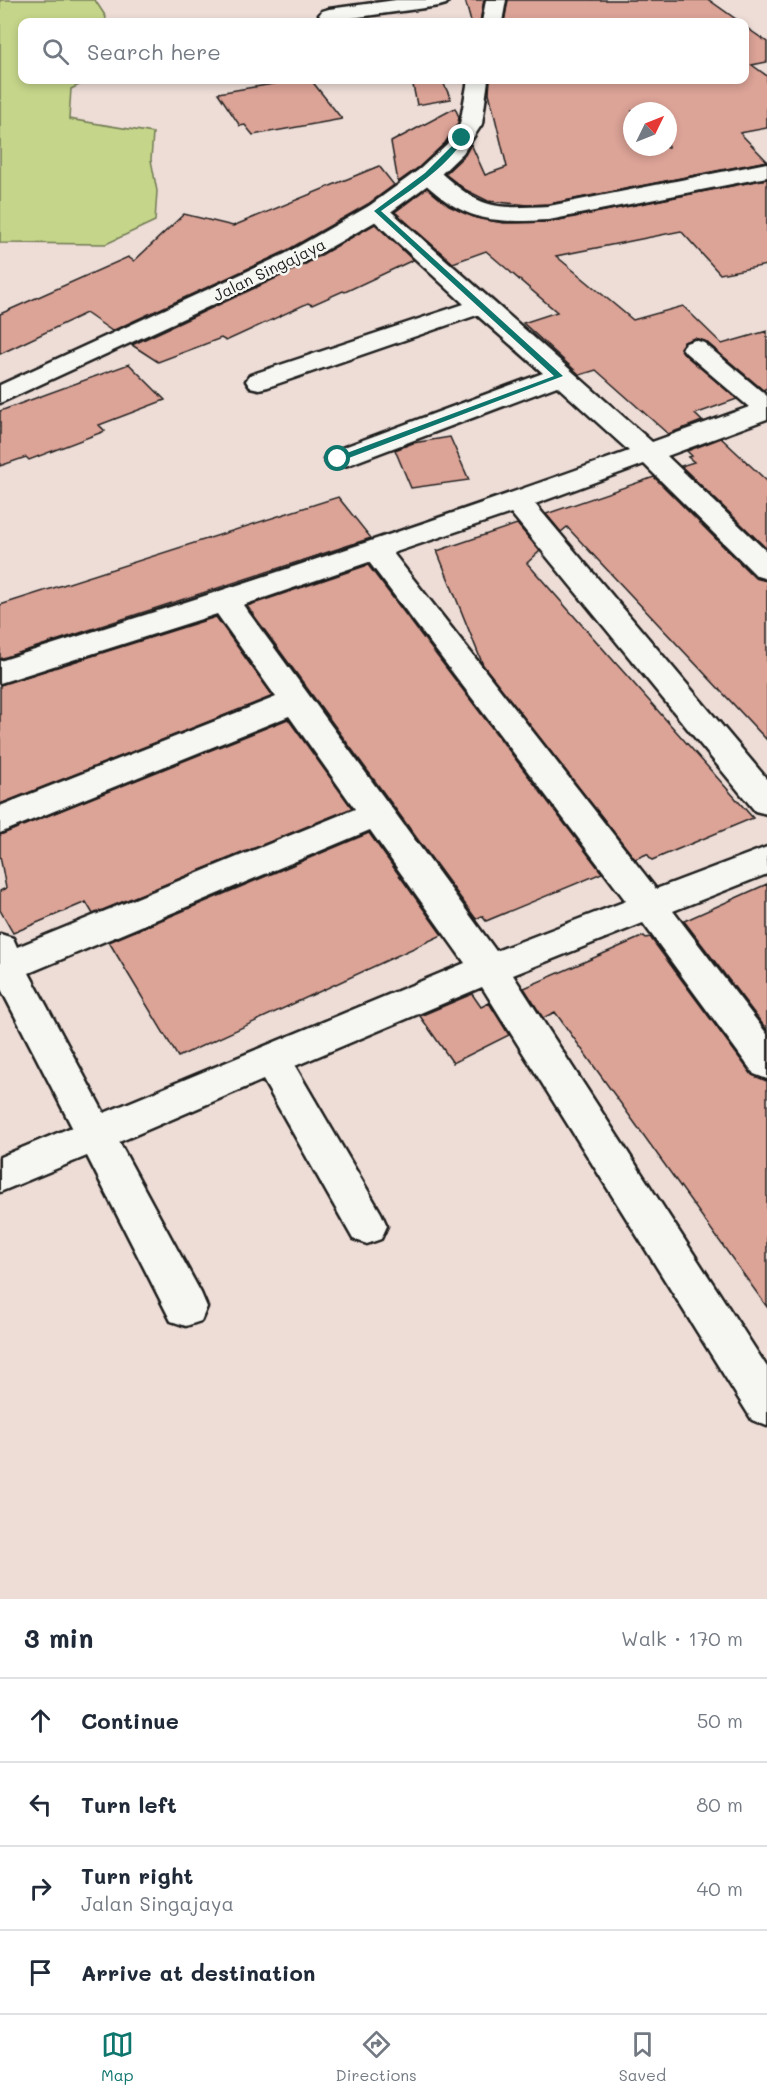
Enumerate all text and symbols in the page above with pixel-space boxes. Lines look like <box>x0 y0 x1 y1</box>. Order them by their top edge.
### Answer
search box <box>18 18 749 84</box>
icon: search <box>39 35 72 68</box>
text: Search here <box>87 37 221 66</box>
north arrow <box>623 102 677 156</box>
route end <box>448 124 474 150</box>
street label: Jalan Singajaya <box>209 233 329 305</box>
route start <box>324 445 350 471</box>
text: 3 min <box>24 1621 93 1655</box>
text: Walk · 170 m <box>621 1625 743 1651</box>
icon: ahead <box>24 1704 57 1737</box>
text: Continue <box>81 1706 179 1735</box>
text: 50 m <box>697 1707 743 1733</box>
icon: left <box>24 1788 57 1821</box>
text: Turn left <box>81 1790 177 1819</box>
text: 80 m <box>696 1791 743 1817</box>
text: Turn right <box>81 1861 193 1890</box>
icon: right <box>24 1872 57 1905</box>
text: 40 m <box>697 1875 743 1901</box>
text: Jalan Singajaya <box>81 1890 234 1916</box>
icon: arrive <box>24 1956 57 1989</box>
text: Arrive at destination <box>81 1958 316 1987</box>
tab: Map <box>101 2028 134 2085</box>
tab: Directions <box>336 2028 417 2085</box>
tab: Saved <box>619 2028 666 2085</box>

